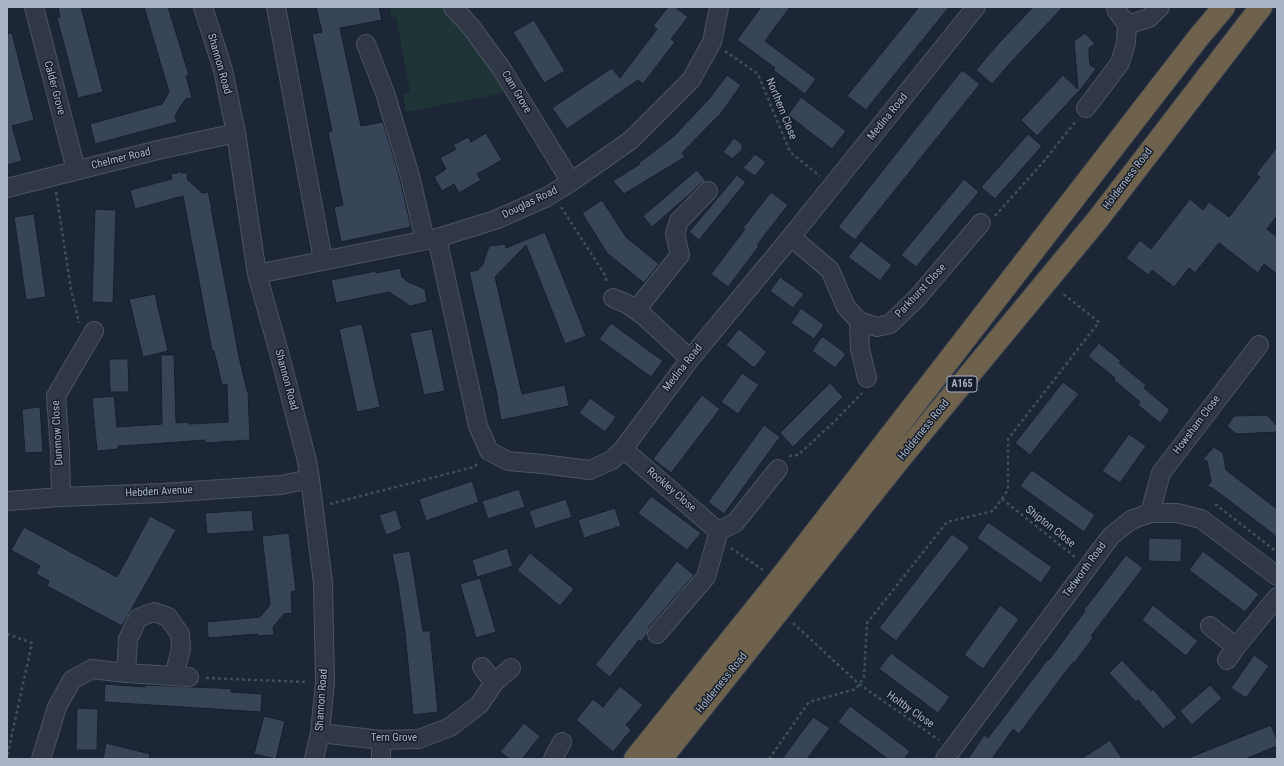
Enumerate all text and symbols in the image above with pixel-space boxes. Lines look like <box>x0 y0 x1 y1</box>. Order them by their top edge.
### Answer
street label: Shannon Road <box>204 32 234 96</box>
street label: Calder Grove <box>40 59 68 117</box>
street label: Cam Grove <box>498 68 534 116</box>
street label: Northern Close <box>763 76 799 142</box>
street label: Medina Road <box>865 91 911 143</box>
street label: Chelmer Road <box>90 145 152 173</box>
street label: Holderness Road <box>1100 145 1156 213</box>
street label: Douglas Road <box>500 184 560 222</box>
street label: Parkhurst Close <box>893 261 949 321</box>
street label: Medina Road <box>660 342 706 394</box>
street label: Shannon Road <box>272 348 300 412</box>
road number: A165 <box>947 376 977 392</box>
street label: Howsham Close <box>1171 393 1223 457</box>
street label: Holderness Road <box>896 397 952 463</box>
street label: Dunmow Close <box>50 400 66 466</box>
street label: Rookley Close <box>644 465 698 515</box>
street label: Hebden Avenue <box>125 484 193 500</box>
street label: Shipton Close <box>1022 503 1078 551</box>
street label: Tedworth Road <box>1060 540 1110 600</box>
street label: Holderness Road <box>694 650 750 716</box>
street label: Shannon Road <box>313 668 331 732</box>
street label: Holtby Close <box>884 689 936 731</box>
street label: Tern Grove <box>371 731 417 745</box>

